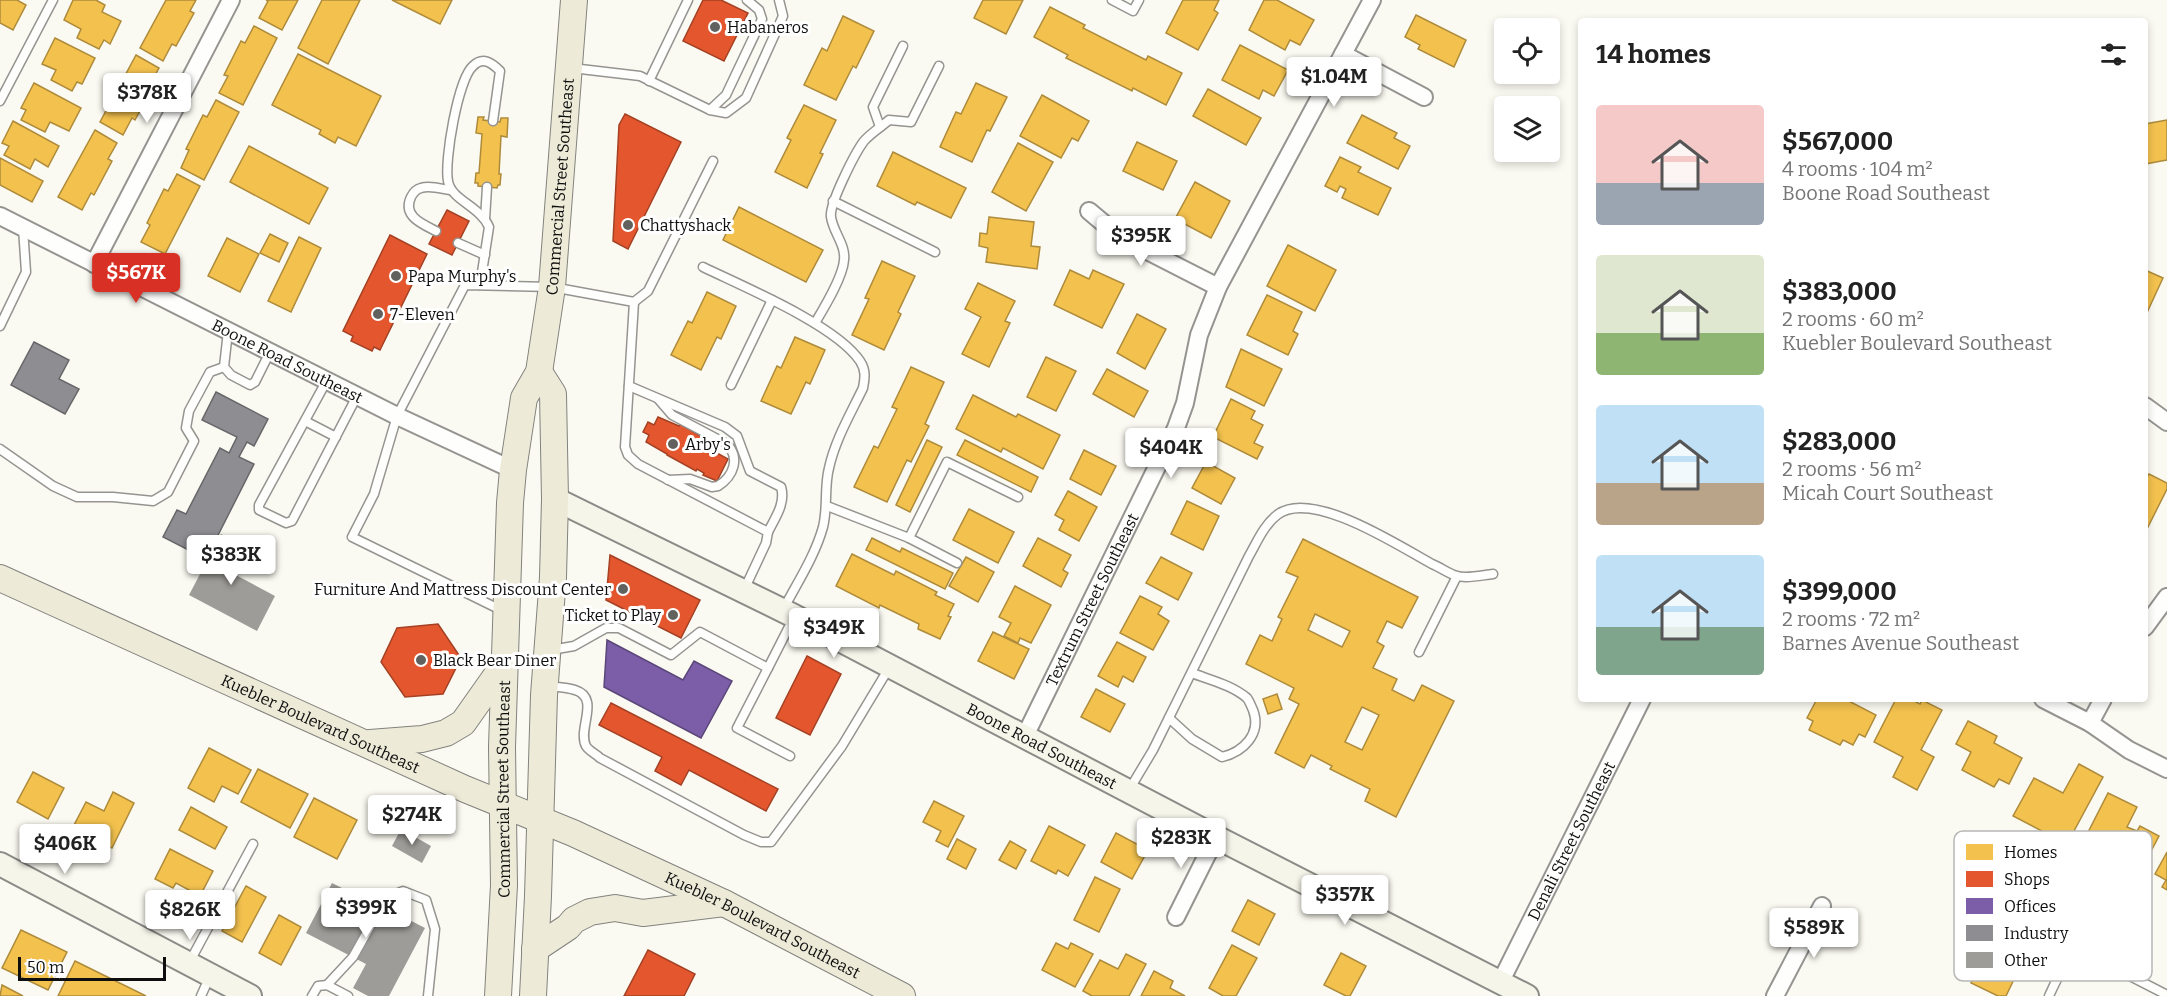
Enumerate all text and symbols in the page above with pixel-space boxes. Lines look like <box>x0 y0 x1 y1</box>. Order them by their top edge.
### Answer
place label: Habaneros <box>727 18 809 37</box>
map controls <box>1494 18 1560 162</box>
button: locate <box>1494 18 1560 84</box>
marker: Habaneros <box>708 20 722 34</box>
icon: filters <box>2097 38 2130 71</box>
text: 14 homes <box>1596 39 1711 70</box>
pin: $1.04M <box>1285 57 1383 108</box>
text: $1.04M <box>1301 64 1367 88</box>
pin: $378K <box>105 73 189 124</box>
street label: Commercial Street Southeast <box>541 77 578 297</box>
text: $378K <box>117 80 177 104</box>
button: layers <box>1494 96 1560 162</box>
text: $567,000 <box>1782 126 1893 157</box>
icon: home <box>1644 129 1716 201</box>
text: 4 rooms · 104 m² <box>1782 157 1933 181</box>
text: Boone Road Southeast <box>1782 181 1990 205</box>
place label: Chattyshack <box>640 216 731 235</box>
pin: $395K <box>1099 216 1183 267</box>
marker: Chattyshack <box>621 218 635 232</box>
text: $395K <box>1111 223 1171 247</box>
pin: $567K <box>94 253 178 304</box>
text: $567K <box>106 260 166 284</box>
place label: Papa Murphy's <box>408 267 516 286</box>
marker: Papa Murphy's <box>389 269 403 283</box>
text: $383,000 <box>1782 276 1897 307</box>
icon: home <box>1644 279 1716 351</box>
place label: 7-Eleven <box>390 305 455 324</box>
marker: 7-Eleven <box>371 307 385 321</box>
text: 2 rooms · 60 m² <box>1782 307 1924 331</box>
street label: Boone Road Southeast <box>209 315 366 407</box>
text: Kuebler Boulevard Southeast <box>1782 331 2052 355</box>
text: $283,000 <box>1782 426 1896 457</box>
pin: $404K <box>1129 428 1213 479</box>
icon: home <box>1644 429 1716 501</box>
place label: Arby's <box>685 435 731 454</box>
text: $404K <box>1139 435 1203 459</box>
marker: Arby's <box>666 437 680 451</box>
text: 2 rooms · 56 m² <box>1782 457 1922 481</box>
text: Micah Court Southeast <box>1782 481 1993 505</box>
street label: Textrum Street Southeast <box>1042 510 1142 689</box>
pin: $383K <box>189 535 273 586</box>
text: $383K <box>201 542 261 566</box>
text: $399,000 <box>1782 576 1897 607</box>
icon: home <box>1644 579 1716 651</box>
place label: Furniture And Mattress Discount Center <box>314 580 611 599</box>
marker: Furniture And Mattress Discount Center <box>616 582 630 596</box>
place label: Ticket to Play <box>565 606 662 625</box>
text: 2 rooms · 72 m² <box>1782 607 1920 631</box>
marker: Ticket to Play <box>666 608 680 622</box>
pin: $349K <box>792 608 876 659</box>
text: $349K <box>803 615 865 639</box>
text: Barnes Avenue Southeast <box>1782 631 2019 655</box>
place label: Black Bear Diner <box>433 651 556 670</box>
marker: Black Bear Diner <box>414 653 428 667</box>
street label: Kuebler Boulevard Southeast <box>218 670 423 777</box>
street label: Commercial Street Southeast <box>492 680 514 899</box>
street label: Boone Road Southeast <box>964 699 1120 793</box>
street label: Denali Street Southeast <box>1523 758 1619 923</box>
pin: $274K <box>370 795 454 846</box>
text: $274K <box>382 802 442 826</box>
pin: $283K <box>1139 818 1223 869</box>
pin: $406K <box>23 824 107 875</box>
text: $283K <box>1151 825 1211 849</box>
text: $406K <box>33 831 97 855</box>
legend <box>1954 831 2152 981</box>
text: Homes <box>2004 843 2057 862</box>
street label: Kuebler Boulevard Southeast <box>662 868 864 982</box>
text: Shops <box>2004 870 2050 889</box>
pin: $357K <box>1303 875 1387 926</box>
text: $357K <box>1315 882 1375 906</box>
pin: $399K <box>324 888 408 939</box>
pin: $826K <box>148 890 232 941</box>
text: $399K <box>335 895 397 919</box>
text: $826K <box>159 897 221 921</box>
text: Offices <box>2004 897 2056 916</box>
pin: $589K <box>1772 908 1856 959</box>
text: $589K <box>1783 915 1845 939</box>
text: Industry <box>2004 924 2069 943</box>
text: Other <box>2004 951 2047 970</box>
scale bar <box>18 954 166 982</box>
text: 50 m <box>27 958 64 977</box>

